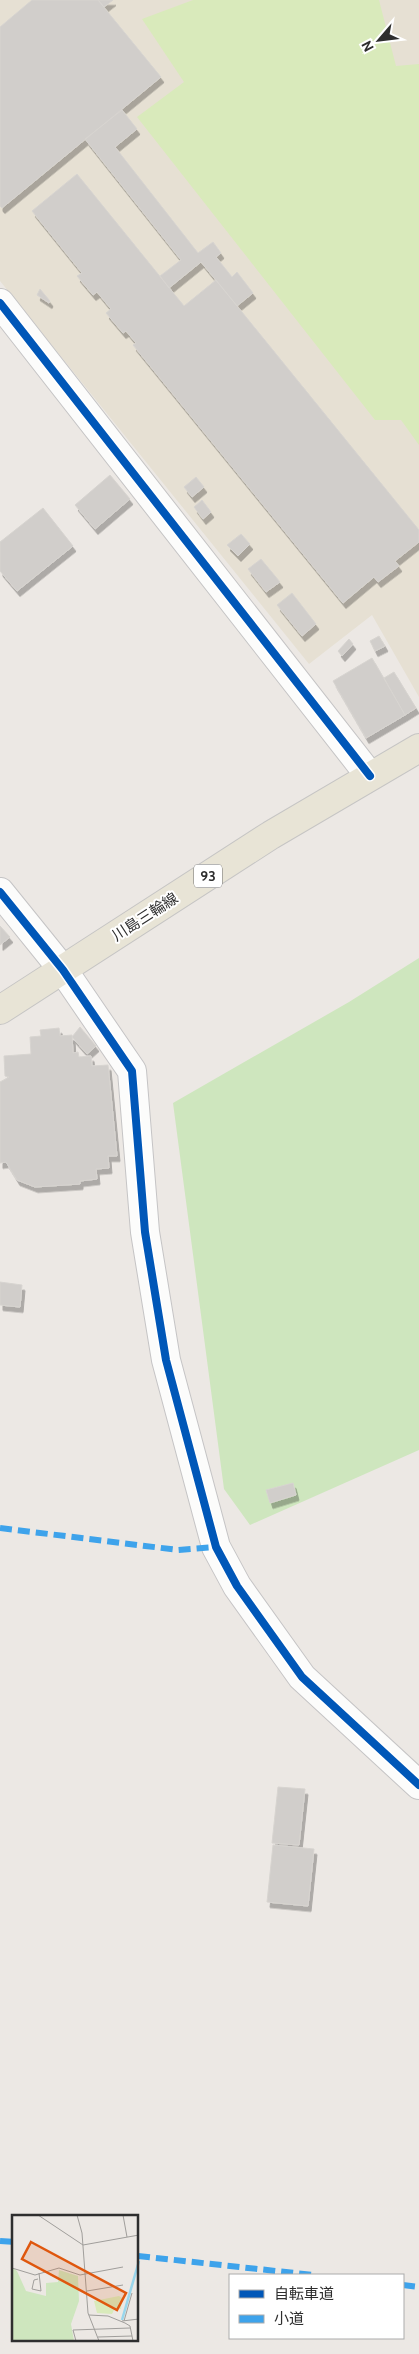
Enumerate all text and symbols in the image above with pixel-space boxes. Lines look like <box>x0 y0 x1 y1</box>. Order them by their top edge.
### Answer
north arrow <box>354 15 404 65</box>
text: N <box>357 38 378 55</box>
road number: 93 <box>194 864 222 888</box>
street label: 川島三輪線 <box>109 889 181 945</box>
inset map <box>12 2215 139 2342</box>
legend <box>229 2274 404 2339</box>
text: 自転車道 <box>274 2285 334 2303</box>
text: 小道 <box>274 2310 304 2328</box>

